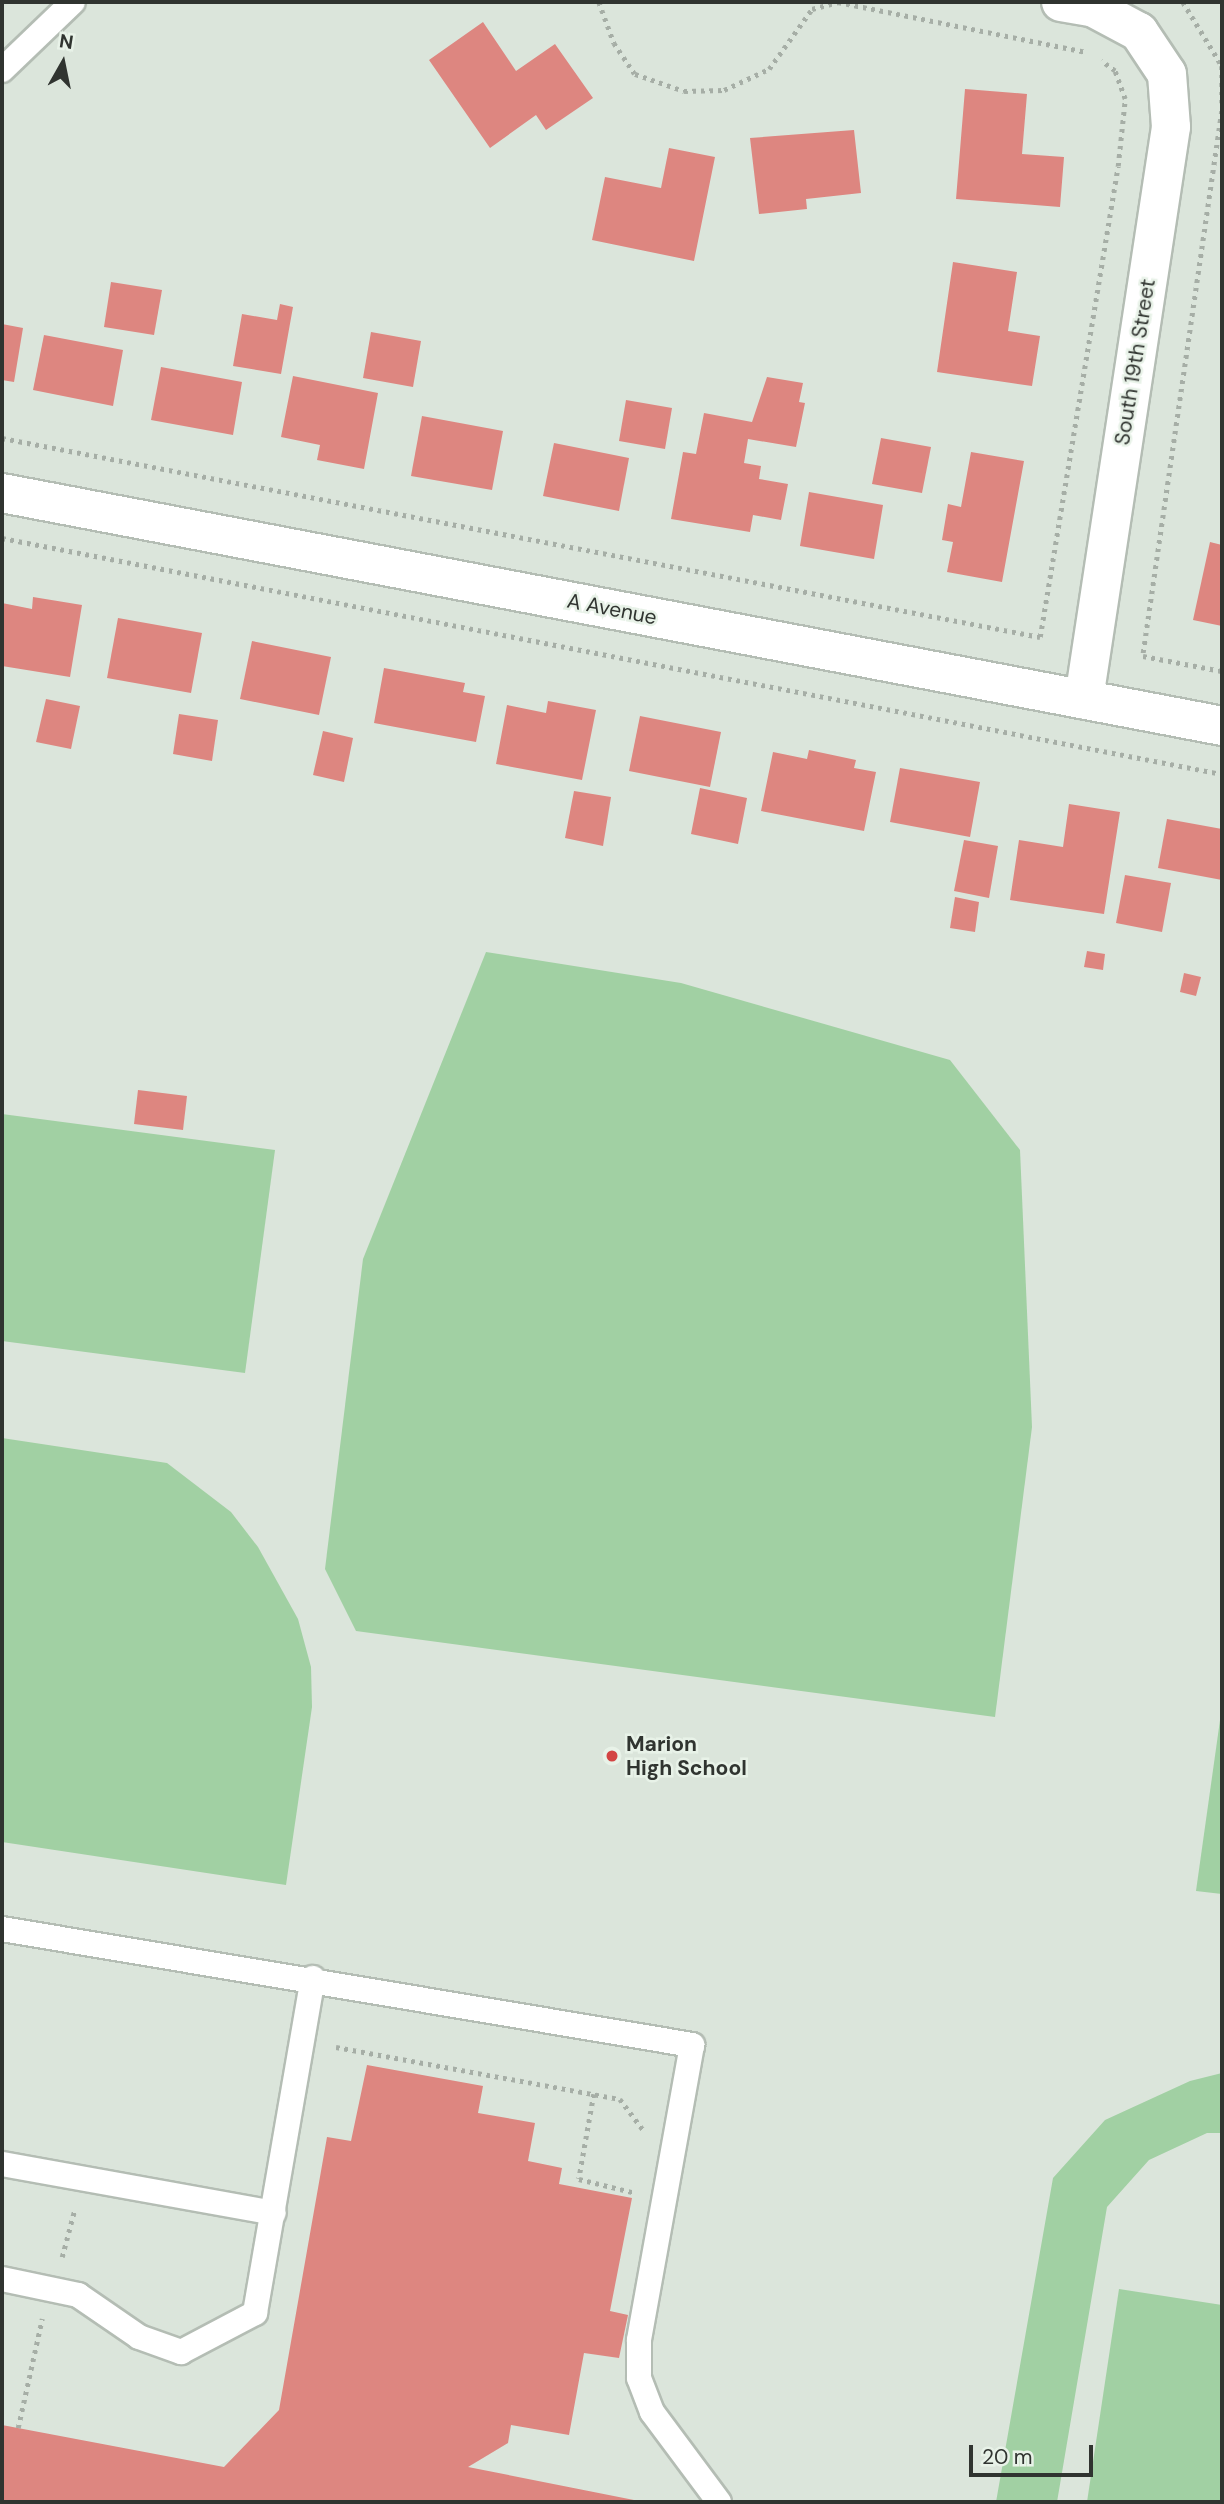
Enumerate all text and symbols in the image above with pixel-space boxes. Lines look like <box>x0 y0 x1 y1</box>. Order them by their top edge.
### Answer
north arrow <box>28 28 98 98</box>
text: N <box>58 28 75 55</box>
street label: South 19th Street <box>1109 277 1161 447</box>
street label: A Avenue <box>565 588 659 630</box>
place label: Marion High School <box>626 1731 747 1781</box>
marker: Marion High School <box>604 1748 620 1764</box>
scale bar <box>972 2430 1096 2474</box>
text: 20 m <box>982 2443 1033 2471</box>

